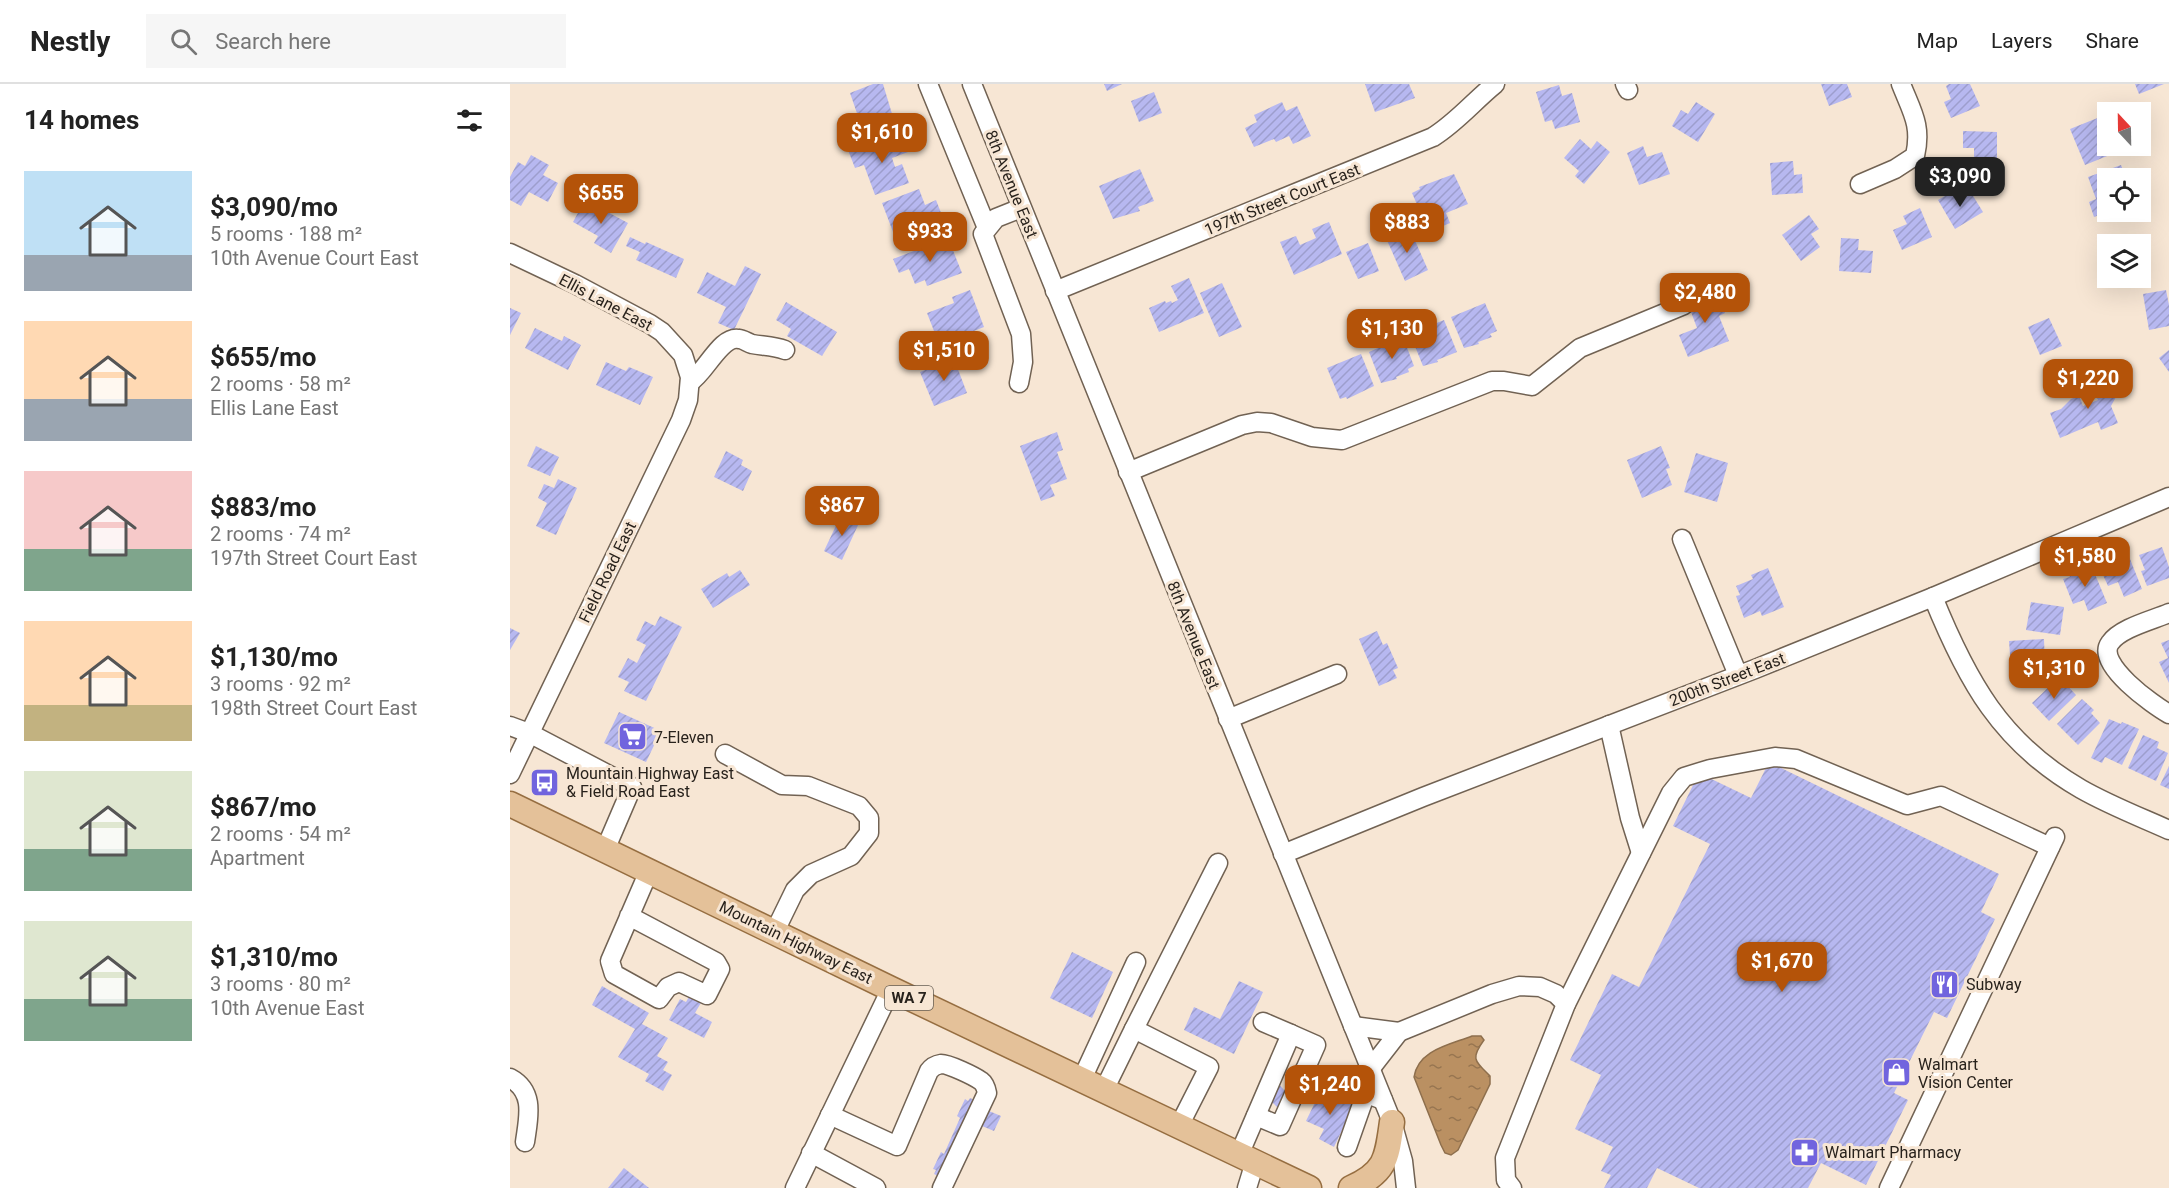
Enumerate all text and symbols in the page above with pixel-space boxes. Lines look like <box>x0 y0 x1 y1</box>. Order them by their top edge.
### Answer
search box <box>146 14 566 68</box>
text: Nestly <box>30 25 110 58</box>
icon: search <box>167 25 200 58</box>
text: Search here <box>215 29 331 54</box>
text: Map <box>1916 29 1958 53</box>
text: Layers <box>1991 29 2052 53</box>
text: Share <box>2085 29 2139 53</box>
north arrow <box>2097 102 2151 156</box>
map controls <box>2097 102 2151 288</box>
icon: filters <box>453 104 486 137</box>
text: 14 homes <box>24 105 139 135</box>
pin: $1,610 <box>833 113 931 164</box>
text: $1,610 <box>851 120 913 144</box>
street label: 8th Avenue East <box>981 128 1042 241</box>
pin: $3,090 <box>1911 157 2009 208</box>
street label: 197th Street Court East <box>1202 160 1363 239</box>
text: $3,090 <box>1929 164 1991 188</box>
button: locate <box>2097 168 2151 222</box>
pin: $655 <box>565 174 637 225</box>
text: $655 <box>578 181 624 205</box>
text: $3,090/mo <box>210 192 338 222</box>
icon: home <box>72 195 144 267</box>
pin: $883 <box>1371 203 1443 254</box>
text: $883 <box>1384 210 1430 234</box>
pin: $933 <box>894 212 966 263</box>
text: $933 <box>907 219 953 243</box>
text: 5 rooms · 188 m² <box>210 222 362 246</box>
button: layers <box>2097 234 2151 288</box>
text: 10th Avenue Court East <box>210 246 419 270</box>
street label: Ellis Lane East <box>556 270 656 335</box>
pin: $2,480 <box>1656 273 1754 324</box>
text: $2,480 <box>1674 280 1736 304</box>
pin: $1,130 <box>1343 309 1441 360</box>
text: $1,130 <box>1361 316 1423 340</box>
pin: $1,510 <box>895 331 993 382</box>
text: $1,510 <box>913 338 975 362</box>
text: $655/mo <box>210 342 317 372</box>
icon: home <box>72 345 144 417</box>
pin: $1,220 <box>2039 359 2137 410</box>
text: $1,220 <box>2057 366 2119 390</box>
text: 2 rooms · 58 m² <box>210 372 351 396</box>
text: Ellis Lane East <box>210 396 339 420</box>
pin: $867 <box>806 486 878 537</box>
text: $883/mo <box>210 492 317 522</box>
text: $867 <box>819 493 865 517</box>
icon: home <box>72 495 144 567</box>
street label: Field Road East <box>575 519 640 626</box>
text: 2 rooms · 74 m² <box>210 522 351 546</box>
pin: $1,580 <box>2036 537 2134 588</box>
text: $1,580 <box>2054 544 2116 568</box>
text: 197th Street Court East <box>210 546 417 570</box>
street label: 8th Avenue East <box>1163 579 1224 692</box>
text: $1,130/mo <box>210 642 338 672</box>
icon: home <box>72 645 144 717</box>
street label: 200th Street East <box>1667 649 1788 710</box>
pin: $1,310 <box>2005 649 2103 700</box>
text: $1,310 <box>2023 656 2085 680</box>
text: 3 rooms · 92 m² <box>210 672 351 696</box>
text: 198th Street Court East <box>210 696 417 720</box>
supermarket icon: 7-Eleven <box>617 721 649 753</box>
place label: 7-Eleven <box>654 728 714 747</box>
place label: Mountain Highway East & Field Road East <box>566 764 734 801</box>
bus stop icon: Mountain Highway East & Field Road East <box>529 766 561 798</box>
text: $867/mo <box>210 792 317 822</box>
icon: home <box>72 795 144 867</box>
text: 2 rooms · 54 m² <box>210 822 351 846</box>
text: Apartment <box>210 846 305 870</box>
street label: Mountain Highway East <box>716 897 875 988</box>
text: $1,310/mo <box>210 942 338 972</box>
pin: $1,670 <box>1733 942 1831 993</box>
icon: home <box>72 945 144 1017</box>
text: $1,670 <box>1751 949 1813 973</box>
restaurant icon: Subway <box>1929 968 1961 1000</box>
text: 3 rooms · 80 m² <box>210 972 351 996</box>
place label: Subway <box>1966 975 2022 994</box>
road number: WA 7 <box>885 986 933 1010</box>
text: 10th Avenue East <box>210 996 364 1020</box>
place label: Walmart Vision Center <box>1918 1055 2014 1092</box>
shop icon: Walmart Vision Center <box>1881 1057 1913 1089</box>
pin: $1,240 <box>1281 1065 1379 1116</box>
text: $1,240 <box>1299 1072 1361 1096</box>
pharmacy icon: Walmart Pharmacy <box>1788 1136 1820 1168</box>
place label: Walmart Pharmacy <box>1825 1143 1961 1162</box>

